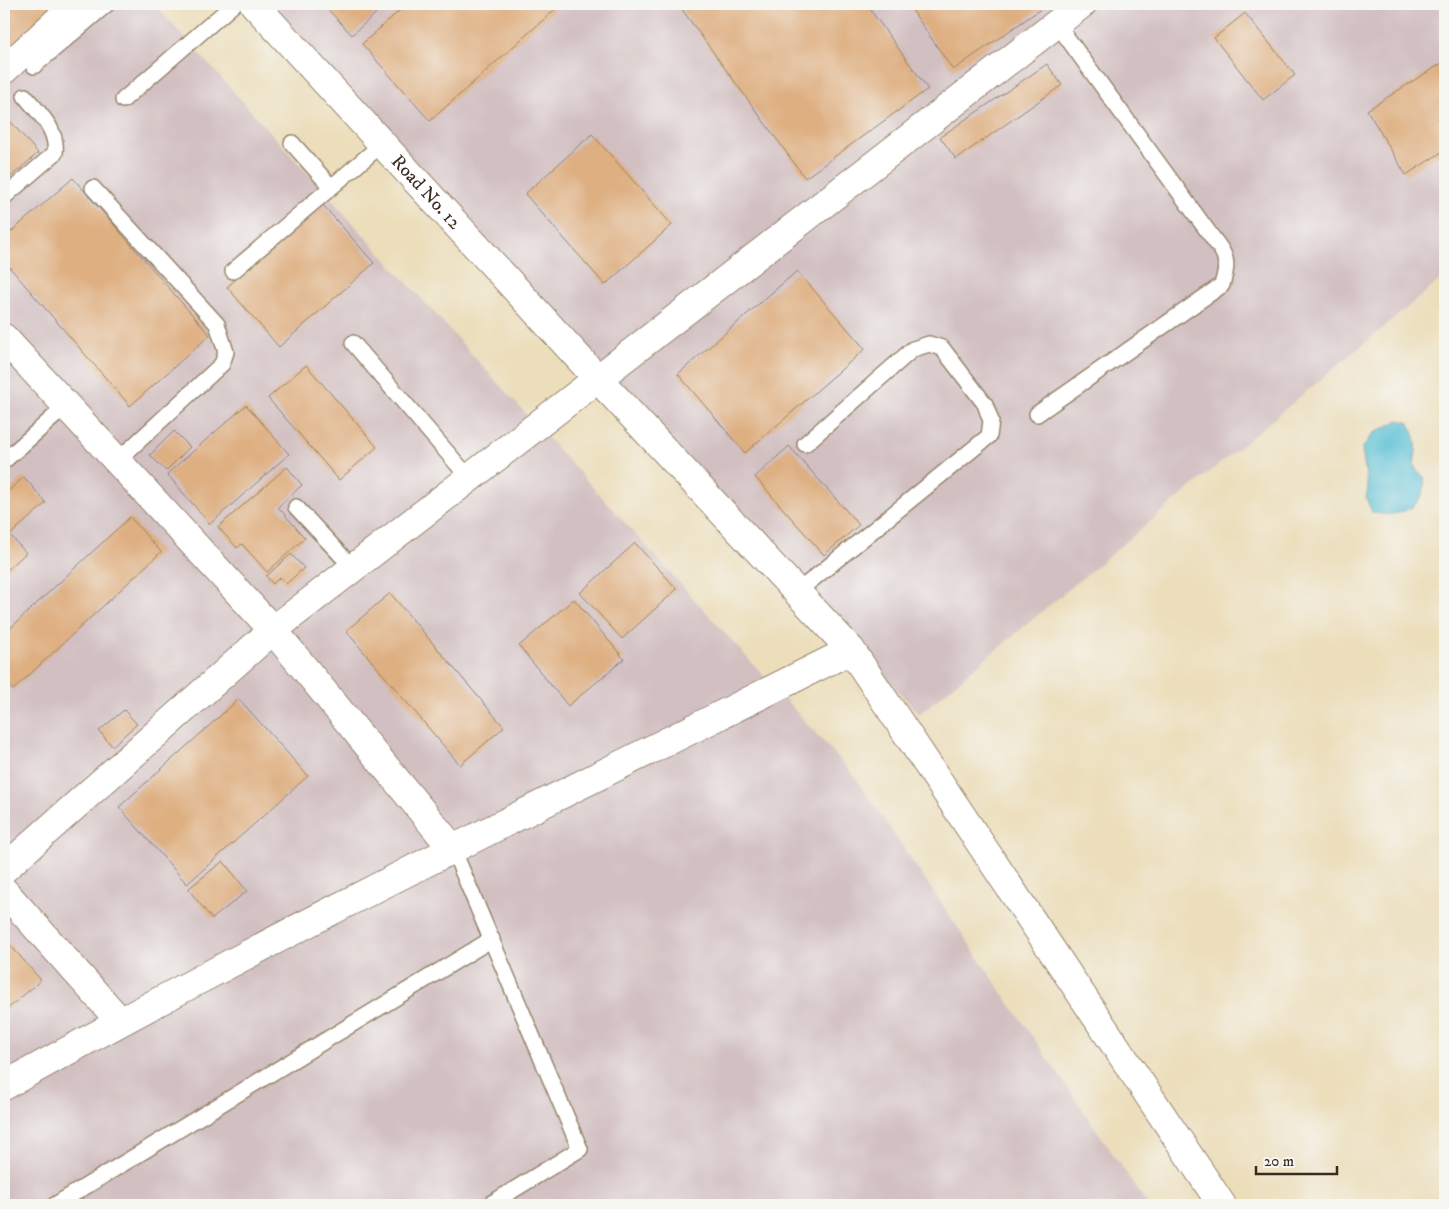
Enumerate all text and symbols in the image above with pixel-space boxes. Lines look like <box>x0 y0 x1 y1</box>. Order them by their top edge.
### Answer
street label: Road No. 12 <box>387 150 467 234</box>
scale bar <box>1256 1144 1338 1176</box>
text: 20 m <box>1264 1152 1294 1171</box>

